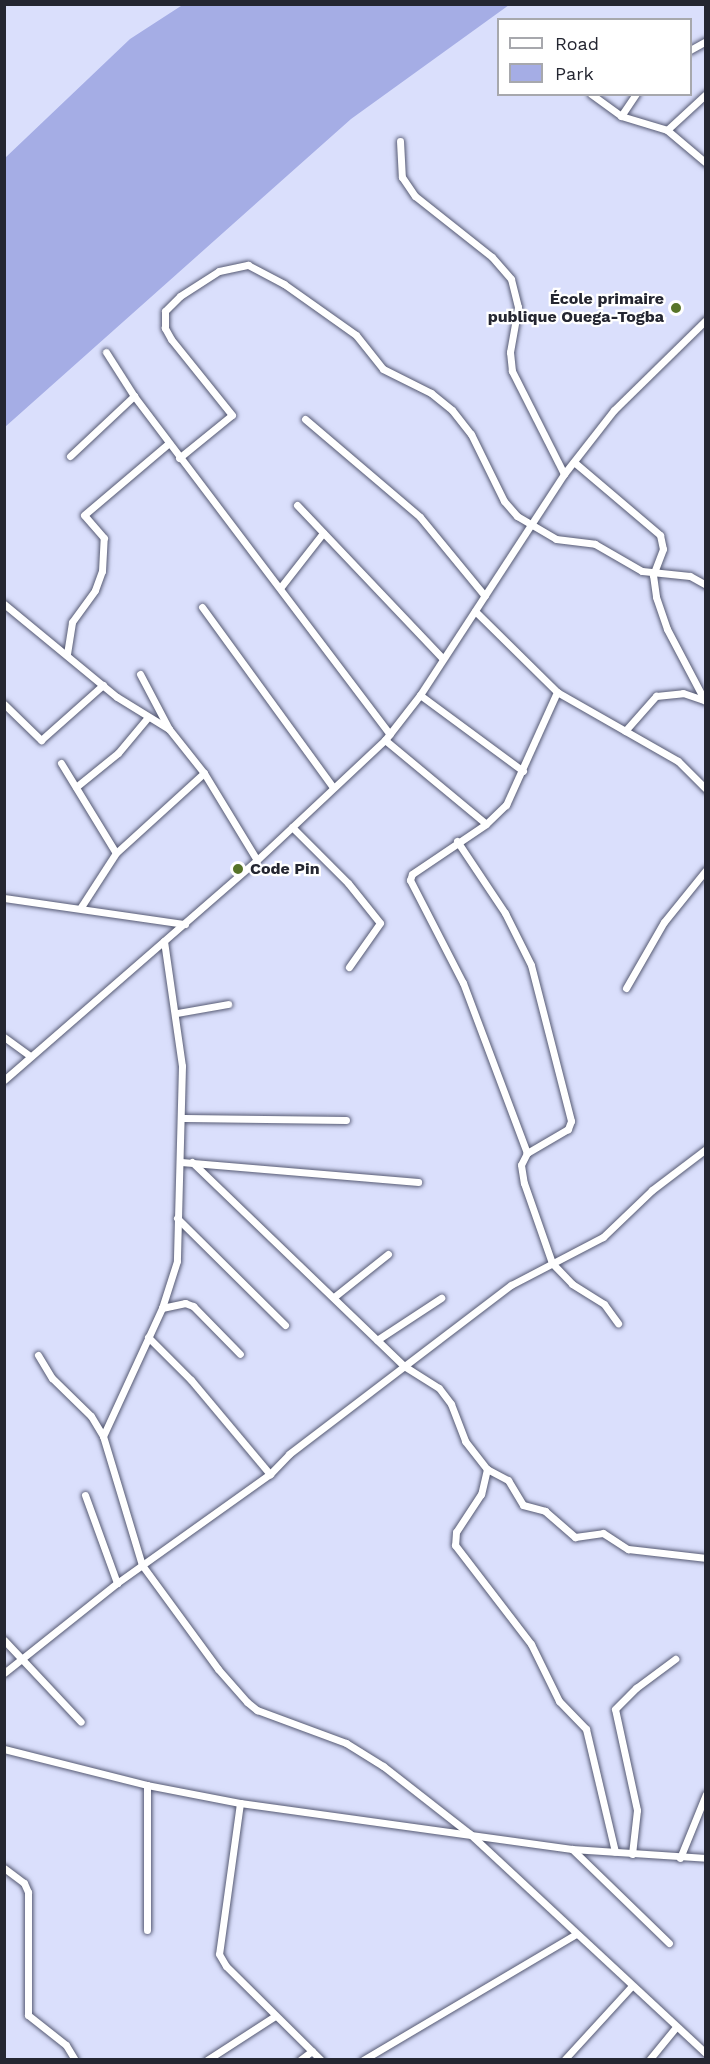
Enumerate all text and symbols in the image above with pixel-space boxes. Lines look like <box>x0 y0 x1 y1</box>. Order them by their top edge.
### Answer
legend <box>497 18 692 96</box>
text: Road <box>555 33 599 54</box>
text: Park <box>555 63 594 84</box>
place label: École primaire publique Ouega-Togba <box>488 289 664 327</box>
marker: École primaire publique Ouega-Togba <box>669 301 683 315</box>
place label: Code Pin <box>250 859 320 879</box>
marker: Code Pin <box>231 862 245 876</box>

